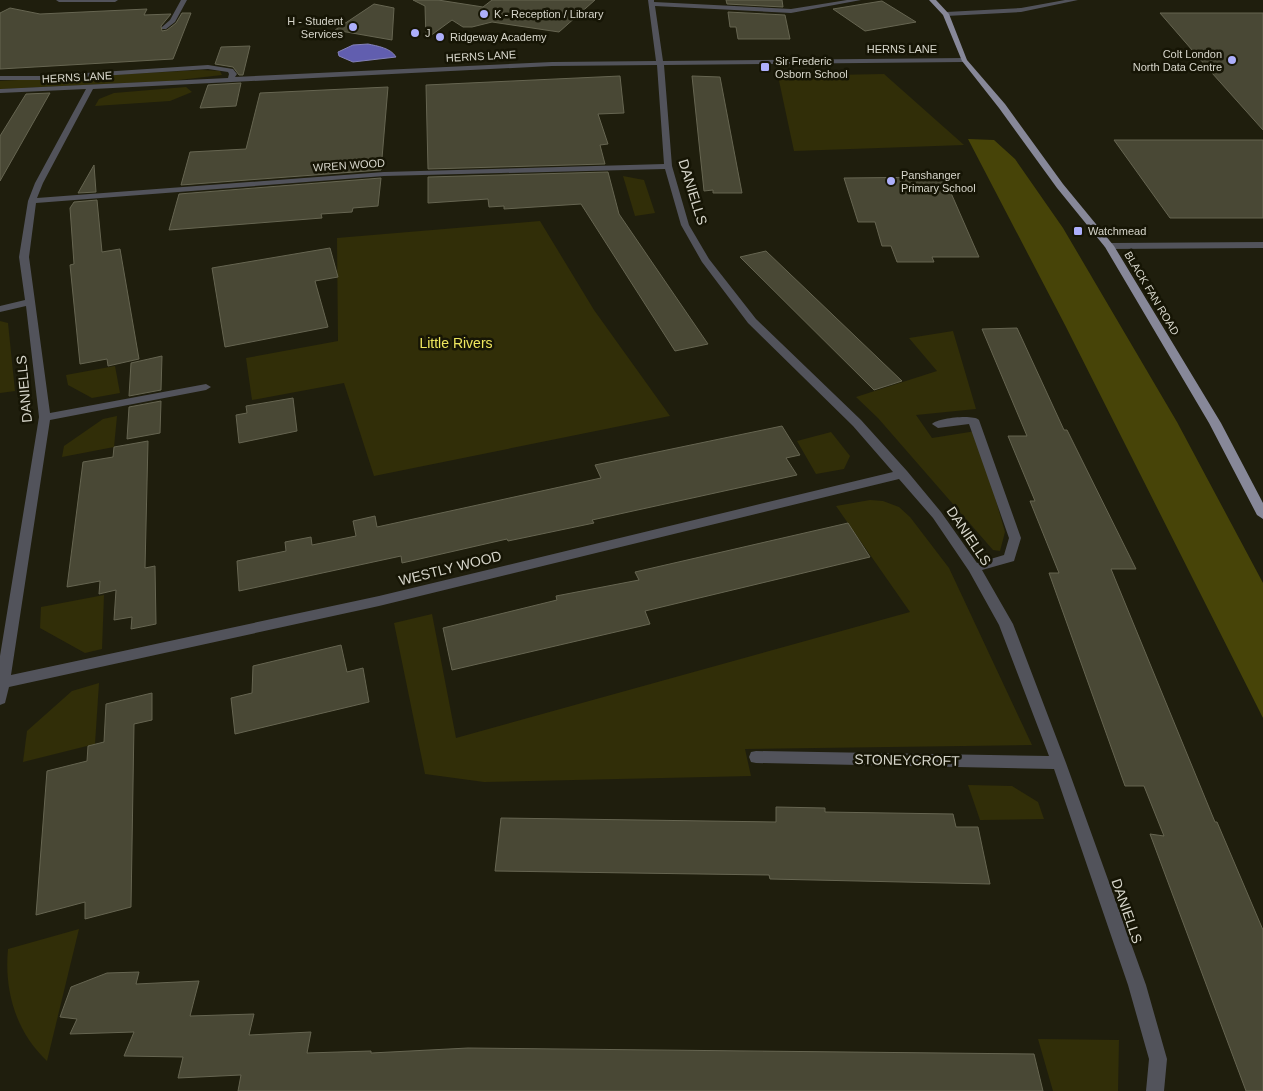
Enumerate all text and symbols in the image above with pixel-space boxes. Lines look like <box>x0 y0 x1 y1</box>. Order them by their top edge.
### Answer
marker: K - Reception / Library <box>478 8 490 20</box>
place label: K - Reception / Library <box>494 8 604 20</box>
place label: H - Student Services <box>287 15 343 40</box>
marker: H - Student Services <box>347 21 359 33</box>
marker: J <box>409 27 421 39</box>
place label: J <box>425 27 431 39</box>
marker: Ridgeway Academy <box>434 31 446 43</box>
place label: Ridgeway Academy <box>450 31 547 43</box>
street label: HERNS LANE <box>867 43 937 55</box>
street label: HERNS LANE <box>446 48 516 64</box>
place label: Colt London North Data Centre <box>1133 48 1222 73</box>
marker: Colt London North Data Centre <box>1226 54 1238 66</box>
place label: Sir Frederic Osborn School <box>775 55 848 80</box>
marker: Sir Frederic Osborn School <box>759 61 771 73</box>
street label: HERNS LANE <box>42 69 112 85</box>
street label: WREN WOOD <box>313 156 385 174</box>
street label: DANIELLS <box>675 157 711 227</box>
place label: Panshanger Primary School <box>901 169 976 194</box>
marker: Panshanger Primary School <box>885 175 897 187</box>
marker: Watchmead <box>1072 225 1084 237</box>
place label: Watchmead <box>1088 225 1146 237</box>
street label: BLACK FAN ROAD <box>1122 249 1182 337</box>
park label: Little Rivers <box>419 335 493 351</box>
street label: DANIELLS <box>13 355 35 423</box>
street label: DANIELLS <box>943 503 995 569</box>
street label: WESTLY WOOD <box>397 548 503 588</box>
street label: STONEYCROFT <box>854 751 960 769</box>
street label: DANIELLS <box>1108 876 1146 946</box>

